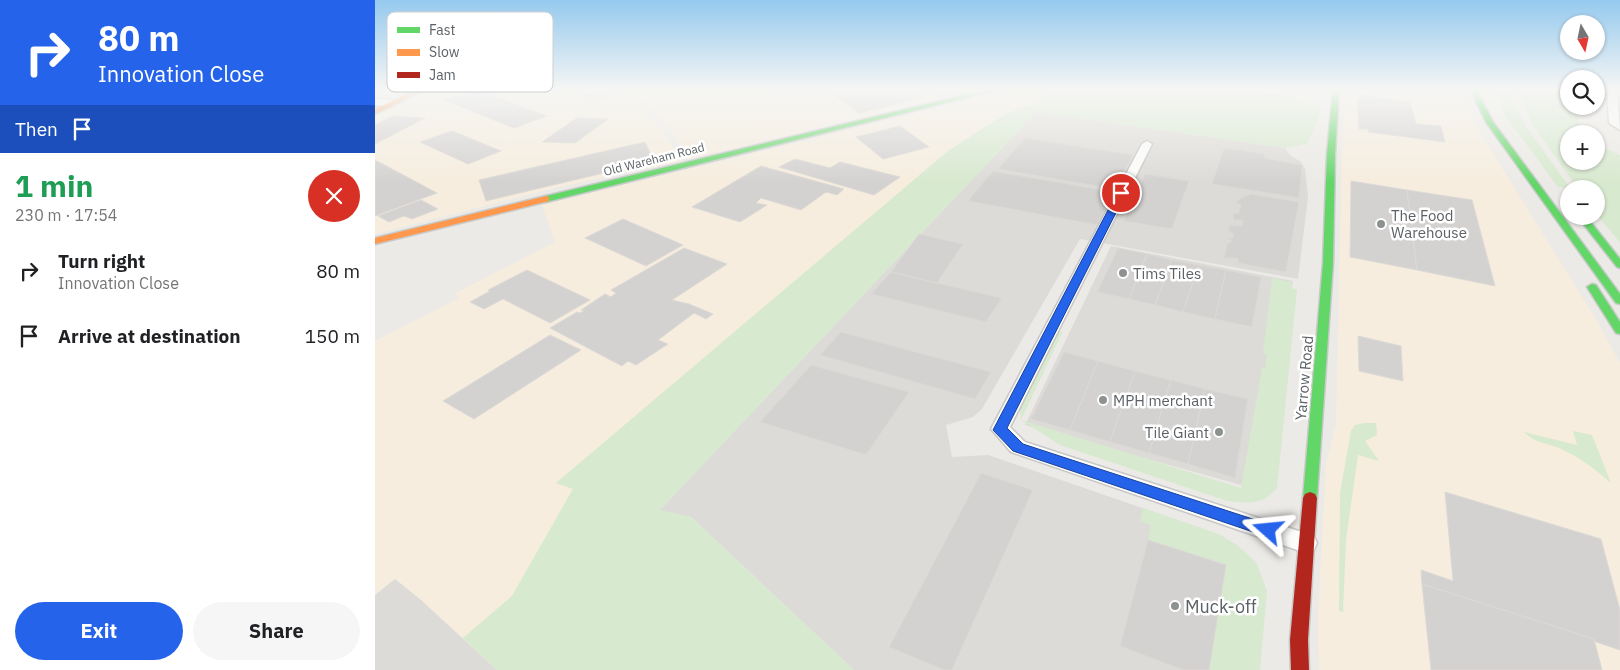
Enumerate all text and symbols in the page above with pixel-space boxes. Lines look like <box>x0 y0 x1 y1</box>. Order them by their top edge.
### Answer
legend <box>387 12 553 92</box>
text: 80 m <box>98 15 180 61</box>
north arrow <box>1560 15 1605 60</box>
map controls <box>1560 15 1605 225</box>
icon: right <box>15 20 80 85</box>
text: Fast <box>429 21 455 39</box>
text: Slow <box>429 43 460 61</box>
text: Innovation Close <box>98 59 264 88</box>
text: Jam <box>429 66 456 84</box>
button: search <box>1560 70 1605 115</box>
icon: arrive <box>68 115 96 143</box>
text: Then <box>15 117 58 141</box>
button: + <box>1560 125 1605 170</box>
street label: Old Wareham Road <box>602 139 706 179</box>
text: 1 min <box>15 166 93 205</box>
button: close <box>308 170 360 222</box>
pin <box>1100 172 1142 214</box>
icon: arrive <box>1107 179 1135 207</box>
button: − <box>1560 180 1605 225</box>
text: 230 m · 17:54 <box>15 205 117 225</box>
place label: The Food Warehouse <box>1391 206 1467 242</box>
marker: The Food Warehouse <box>1375 218 1387 230</box>
text: Turn right <box>58 249 145 273</box>
icon: right <box>15 257 43 285</box>
text: 80 m <box>316 259 360 283</box>
place label: Tims Tiles <box>1133 264 1201 283</box>
marker: Tims Tiles <box>1117 267 1129 279</box>
text: Innovation Close <box>58 273 179 293</box>
icon: arrive <box>15 322 43 350</box>
text: Arrive at destination <box>58 324 241 348</box>
text: 150 m <box>305 324 360 348</box>
street label: Yarrow Road <box>1291 335 1317 421</box>
place label: MPH merchant <box>1113 391 1213 410</box>
marker: MPH merchant <box>1097 394 1109 406</box>
place label: Tile Giant <box>1145 423 1209 442</box>
marker: Tile Giant <box>1213 426 1225 438</box>
position arrow <box>1241 503 1293 555</box>
place label: Muck-off <box>1185 595 1257 618</box>
marker: Muck-off <box>1169 600 1181 612</box>
button: Exit <box>15 602 183 660</box>
button: Share <box>193 602 360 660</box>

